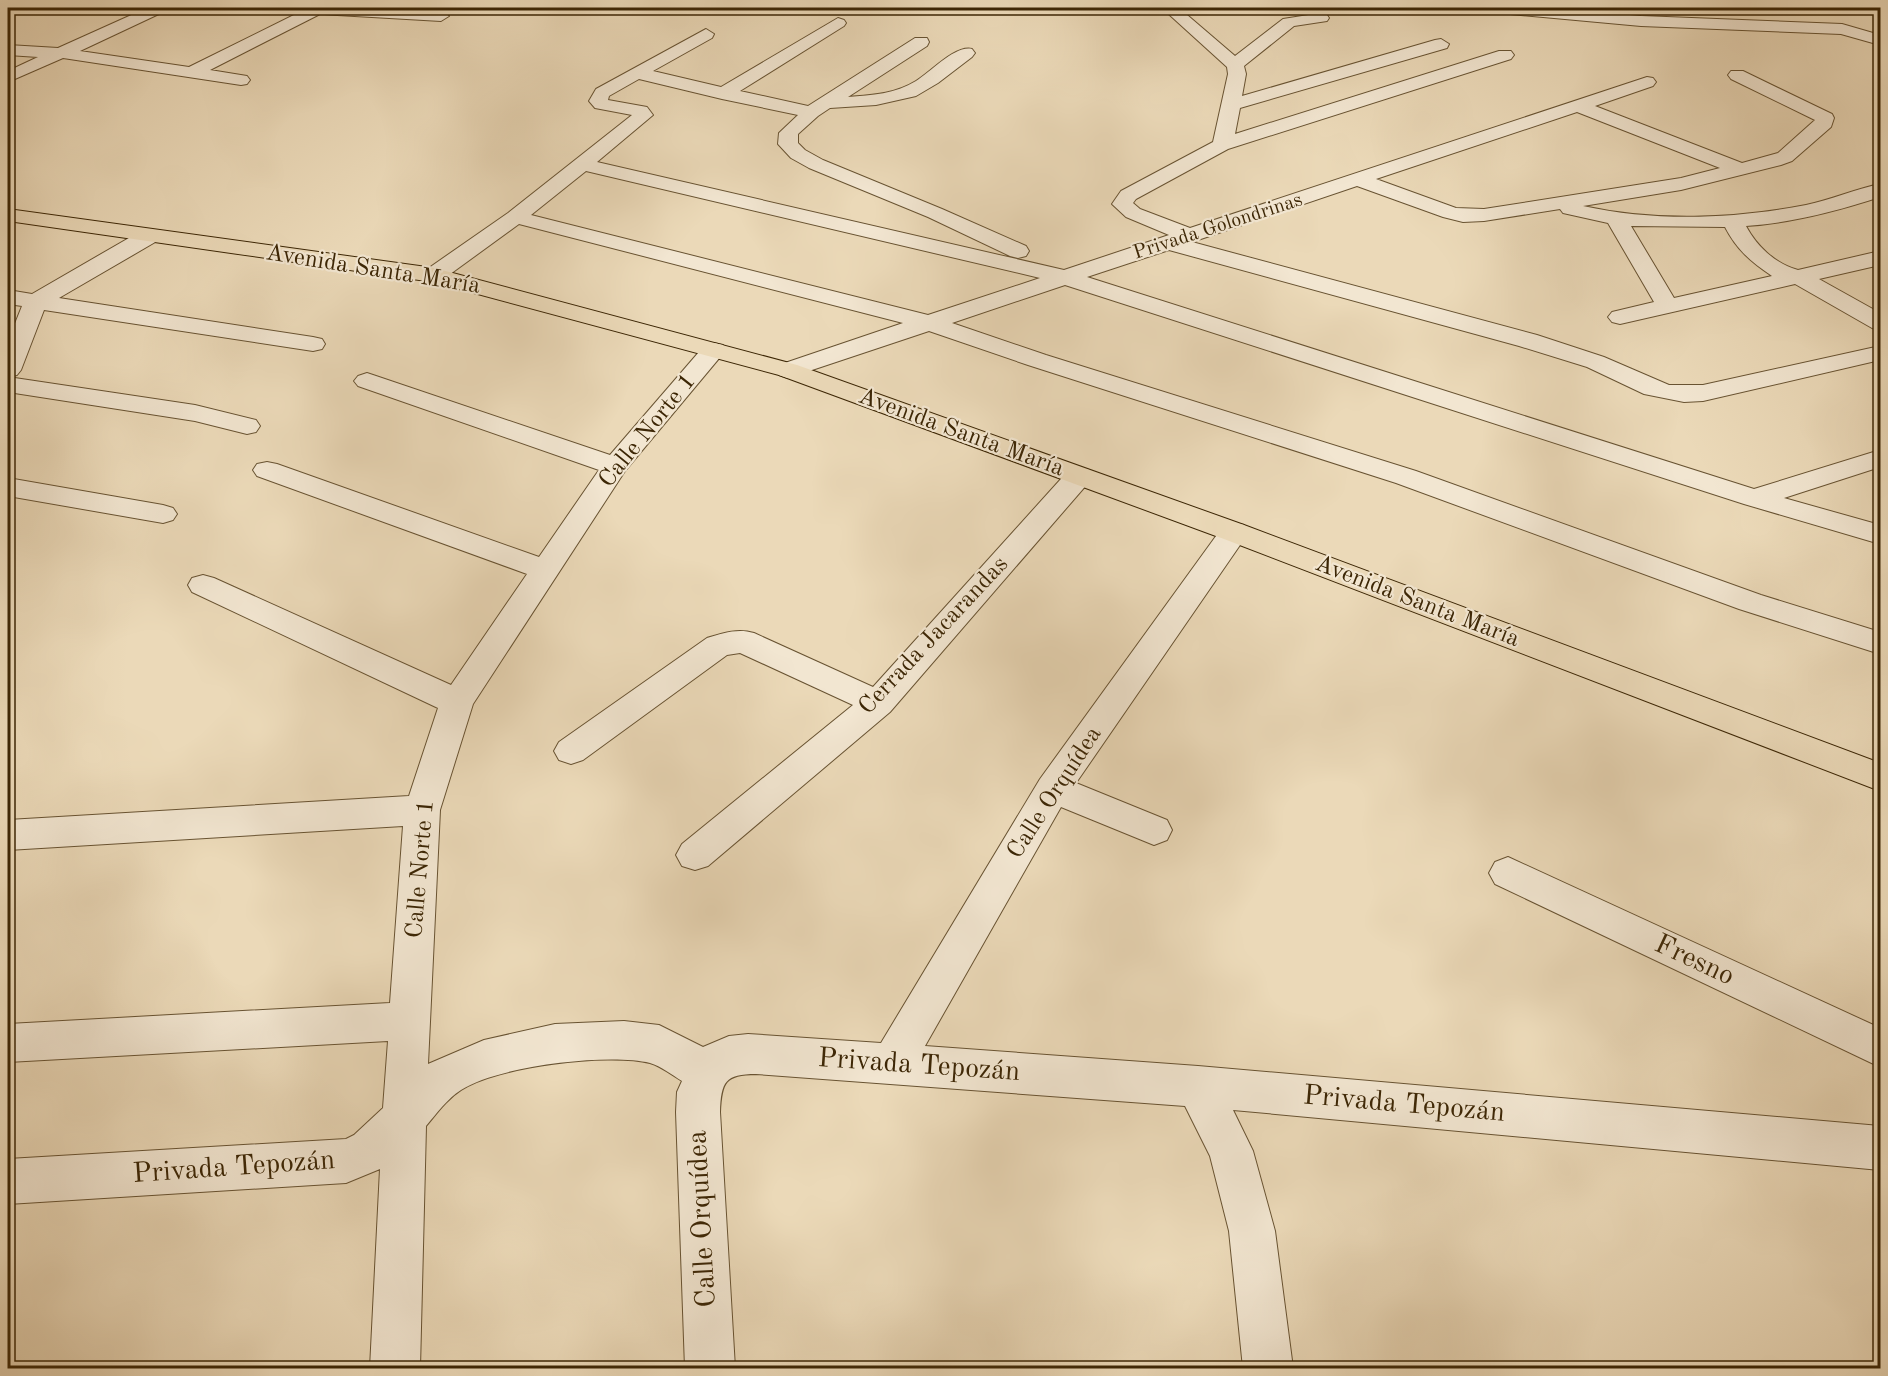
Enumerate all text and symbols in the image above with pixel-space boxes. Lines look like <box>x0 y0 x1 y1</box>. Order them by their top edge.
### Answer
street label: Privada Golondrinas <box>1131 190 1305 264</box>
street label: Avenida Santa María <box>264 241 482 299</box>
street label: Calle Norte 1 <box>595 369 701 493</box>
street label: Avenida Santa María <box>855 385 1067 481</box>
street label: Cerrada Jacarandas <box>855 552 1013 720</box>
street label: Avenida Santa María <box>1312 552 1523 652</box>
street label: Calle Orquídea <box>1004 723 1107 863</box>
street label: Calle Norte 1 <box>403 799 439 939</box>
street label: Fresno <box>1650 930 1738 992</box>
street label: Privada Tepozán <box>817 1045 1021 1087</box>
street label: Privada Tepozán <box>1302 1082 1506 1128</box>
street label: Calle Orquídea <box>684 1130 722 1308</box>
street label: Privada Tepozán <box>132 1147 336 1189</box>

